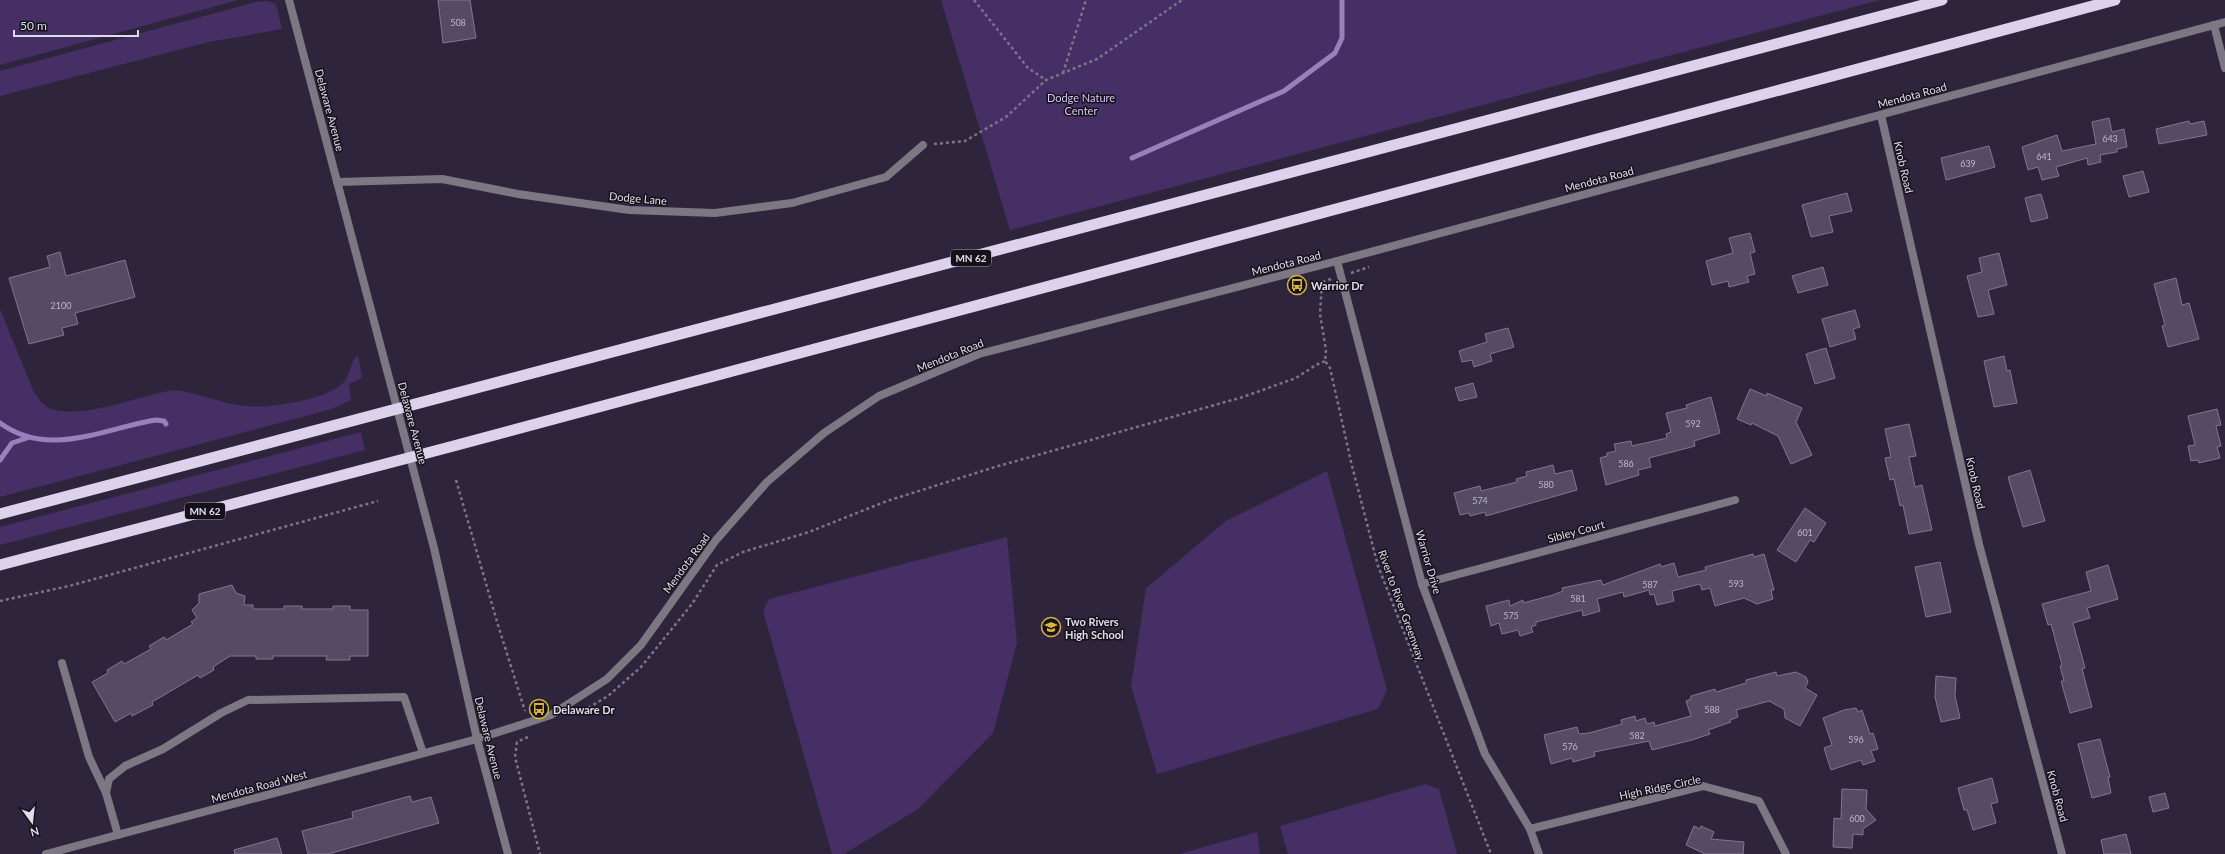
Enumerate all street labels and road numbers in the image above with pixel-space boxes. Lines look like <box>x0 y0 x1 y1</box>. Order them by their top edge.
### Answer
street label: Delaware Avenue <box>313 67 347 153</box>
street label: Mendota Road <box>1876 80 1948 110</box>
street label: Knob Road <box>1892 140 1916 194</box>
street label: Mendota Road <box>1563 164 1635 194</box>
street label: Dodge Lane <box>609 189 668 207</box>
street label: Mendota Road <box>1250 248 1322 278</box>
road number: MN 62 <box>951 250 991 266</box>
street label: Mendota Road <box>915 336 985 374</box>
street label: Delaware Avenue <box>396 380 430 466</box>
street label: Knob Road <box>1964 456 1988 510</box>
road number: MN 62 <box>185 503 225 519</box>
street label: Sibley Court <box>1546 517 1606 545</box>
street label: Warrior Drive <box>1414 529 1444 596</box>
street label: Mendota Road <box>660 530 712 596</box>
street label: River to River Greenway <box>1376 548 1428 662</box>
street label: Delaware Avenue <box>472 695 506 781</box>
street label: Mendota Road West <box>210 767 308 805</box>
street label: Knob Road <box>2045 769 2071 823</box>
street label: High Ridge Circle <box>1618 772 1702 802</box>

